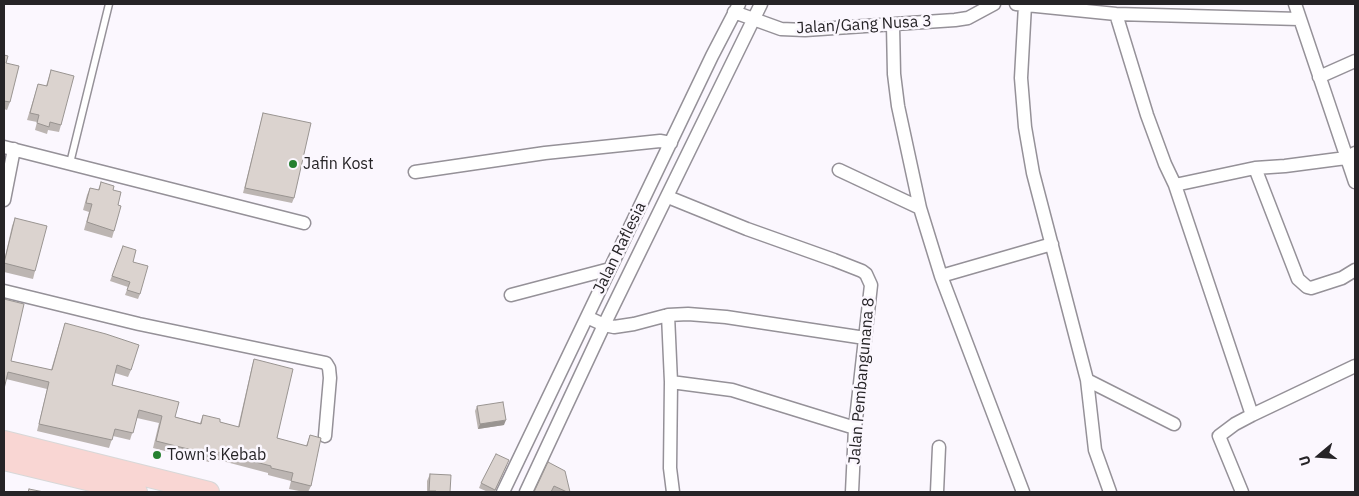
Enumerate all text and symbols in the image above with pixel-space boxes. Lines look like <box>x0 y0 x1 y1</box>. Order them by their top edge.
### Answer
street label: Jalan/Gang Nusa 3 <box>796 12 932 38</box>
place label: Jafin Kost <box>303 154 374 174</box>
marker: Jafin Kost <box>287 158 299 170</box>
street label: Jalan Raflesia <box>590 199 650 297</box>
street label: Jalan Pembangunana 8 <box>845 297 879 465</box>
north arrow <box>1294 431 1344 481</box>
place label: Town's Kebab <box>167 445 266 465</box>
marker: Town's Kebab <box>151 449 163 461</box>
text: U <box>1295 453 1315 468</box>

